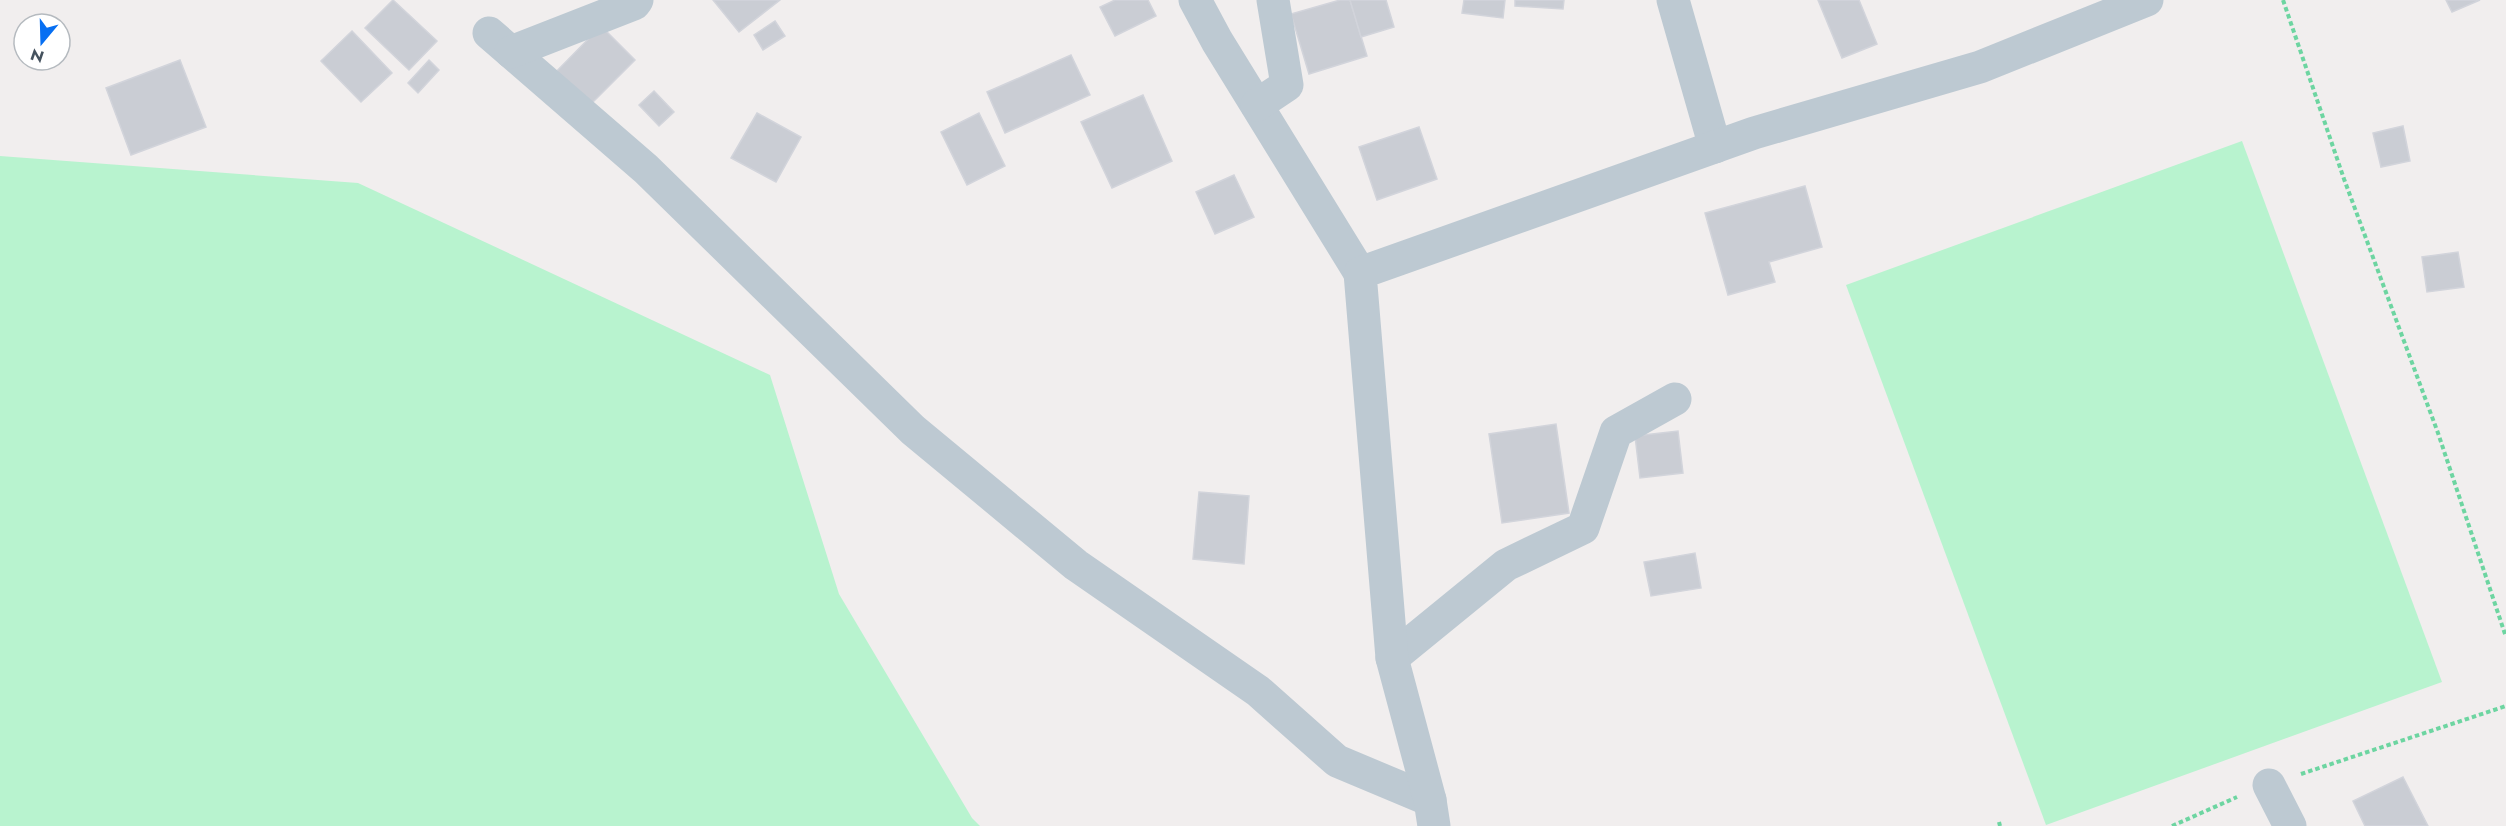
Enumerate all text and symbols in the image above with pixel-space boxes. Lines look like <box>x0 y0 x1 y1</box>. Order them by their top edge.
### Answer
north arrow <box>12 12 72 72</box>
text: N <box>28 43 47 69</box>

